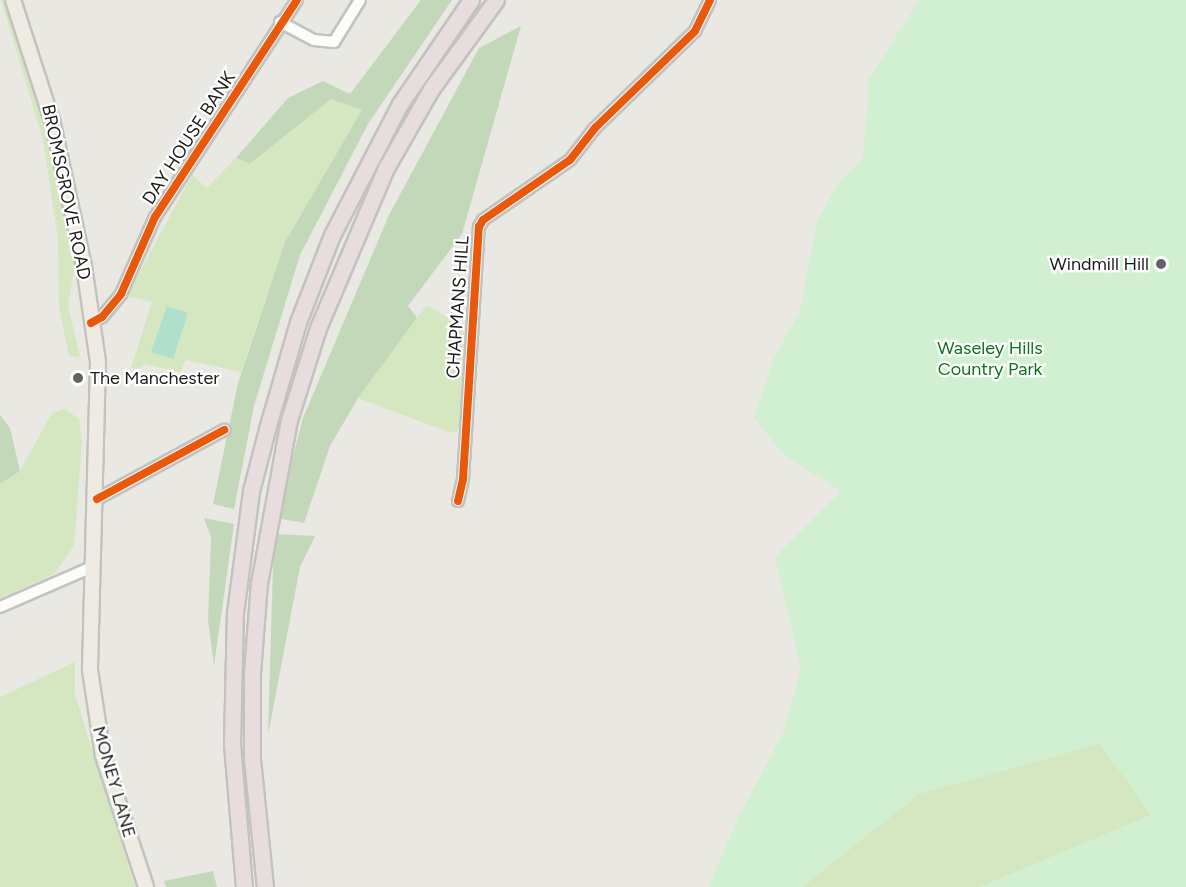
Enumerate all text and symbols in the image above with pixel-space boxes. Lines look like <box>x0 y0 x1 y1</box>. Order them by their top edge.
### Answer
street label: DAY HOUSE BANK <box>138 67 240 209</box>
street label: BROMSGROVE ROAD <box>37 102 95 282</box>
street label: CHAPMANS HILL <box>442 235 474 379</box>
place label: Windmill Hill <box>1049 253 1149 275</box>
marker: Windmill Hill <box>1154 257 1168 271</box>
park label: Waseley Hills Country Park <box>937 338 1043 380</box>
place label: The Manchester <box>90 367 219 389</box>
marker: The Manchester <box>71 371 85 385</box>
street label: MONEY LANE <box>88 724 140 840</box>

